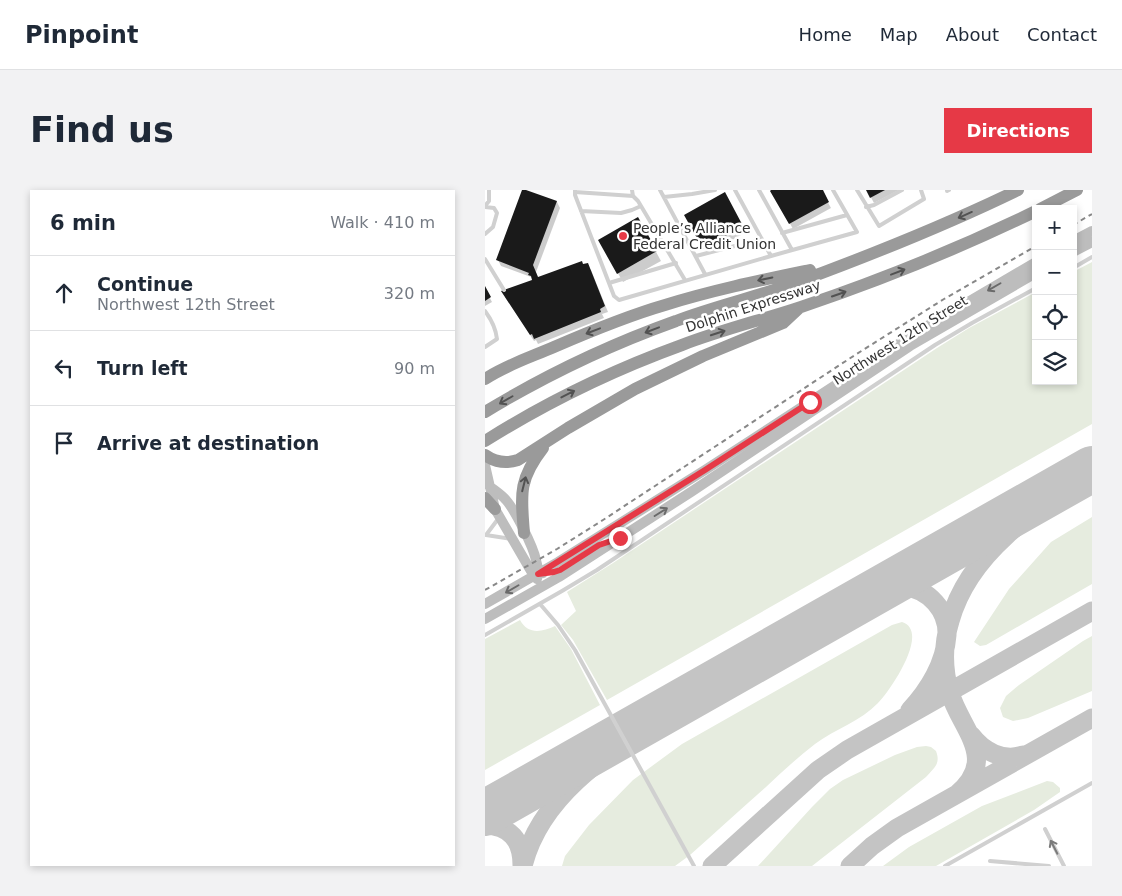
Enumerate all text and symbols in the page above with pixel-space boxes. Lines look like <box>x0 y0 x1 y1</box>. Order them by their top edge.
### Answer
text: Pinpoint <box>25 21 138 49</box>
text: Home <box>799 24 852 45</box>
text: Map <box>880 24 918 45</box>
text: About <box>946 24 999 45</box>
text: Contact <box>1027 24 1097 45</box>
button: Directions <box>944 108 1092 153</box>
text: Find us <box>30 110 174 150</box>
map controls <box>1032 205 1077 385</box>
button: + <box>1032 205 1077 250</box>
text: 6 min <box>50 211 116 235</box>
one-way arrow <box>958 211 973 221</box>
text: Walk · 410 m <box>330 213 435 232</box>
place label: People’s Alliance Federal Credit Union <box>633 220 776 252</box>
marker: People’s Alliance Federal Credit Union <box>617 230 629 242</box>
button: − <box>1032 250 1077 295</box>
one-way arrow <box>890 266 905 276</box>
text: Continue <box>97 273 193 295</box>
one-way arrow <box>758 275 774 285</box>
street label: Dolphin Expressway <box>683 277 823 335</box>
icon: ahead <box>50 279 78 307</box>
one-way arrow <box>986 282 1001 292</box>
text: 320 m <box>384 284 435 303</box>
one-way arrow <box>830 288 846 298</box>
street label: Northwest 12th Street <box>830 292 971 388</box>
text: Northwest 12th Street <box>97 295 275 314</box>
button: locate <box>1032 295 1077 340</box>
one-way arrow <box>586 326 601 336</box>
one-way arrow <box>645 326 660 335</box>
one-way arrow <box>709 327 725 337</box>
button: layers <box>1032 340 1077 385</box>
icon: left <box>50 354 78 382</box>
text: Turn left <box>97 357 188 379</box>
text: 90 m <box>394 359 435 378</box>
one-way arrow <box>560 389 575 399</box>
route start <box>799 391 822 414</box>
one-way arrow <box>499 395 513 405</box>
icon: arrive <box>50 429 78 457</box>
text: Arrive at destination <box>97 432 319 454</box>
one-way arrow <box>520 477 529 493</box>
one-way arrow <box>654 506 668 517</box>
route end <box>609 527 632 550</box>
one-way arrow <box>505 585 519 595</box>
one-way arrow <box>1049 840 1059 855</box>

